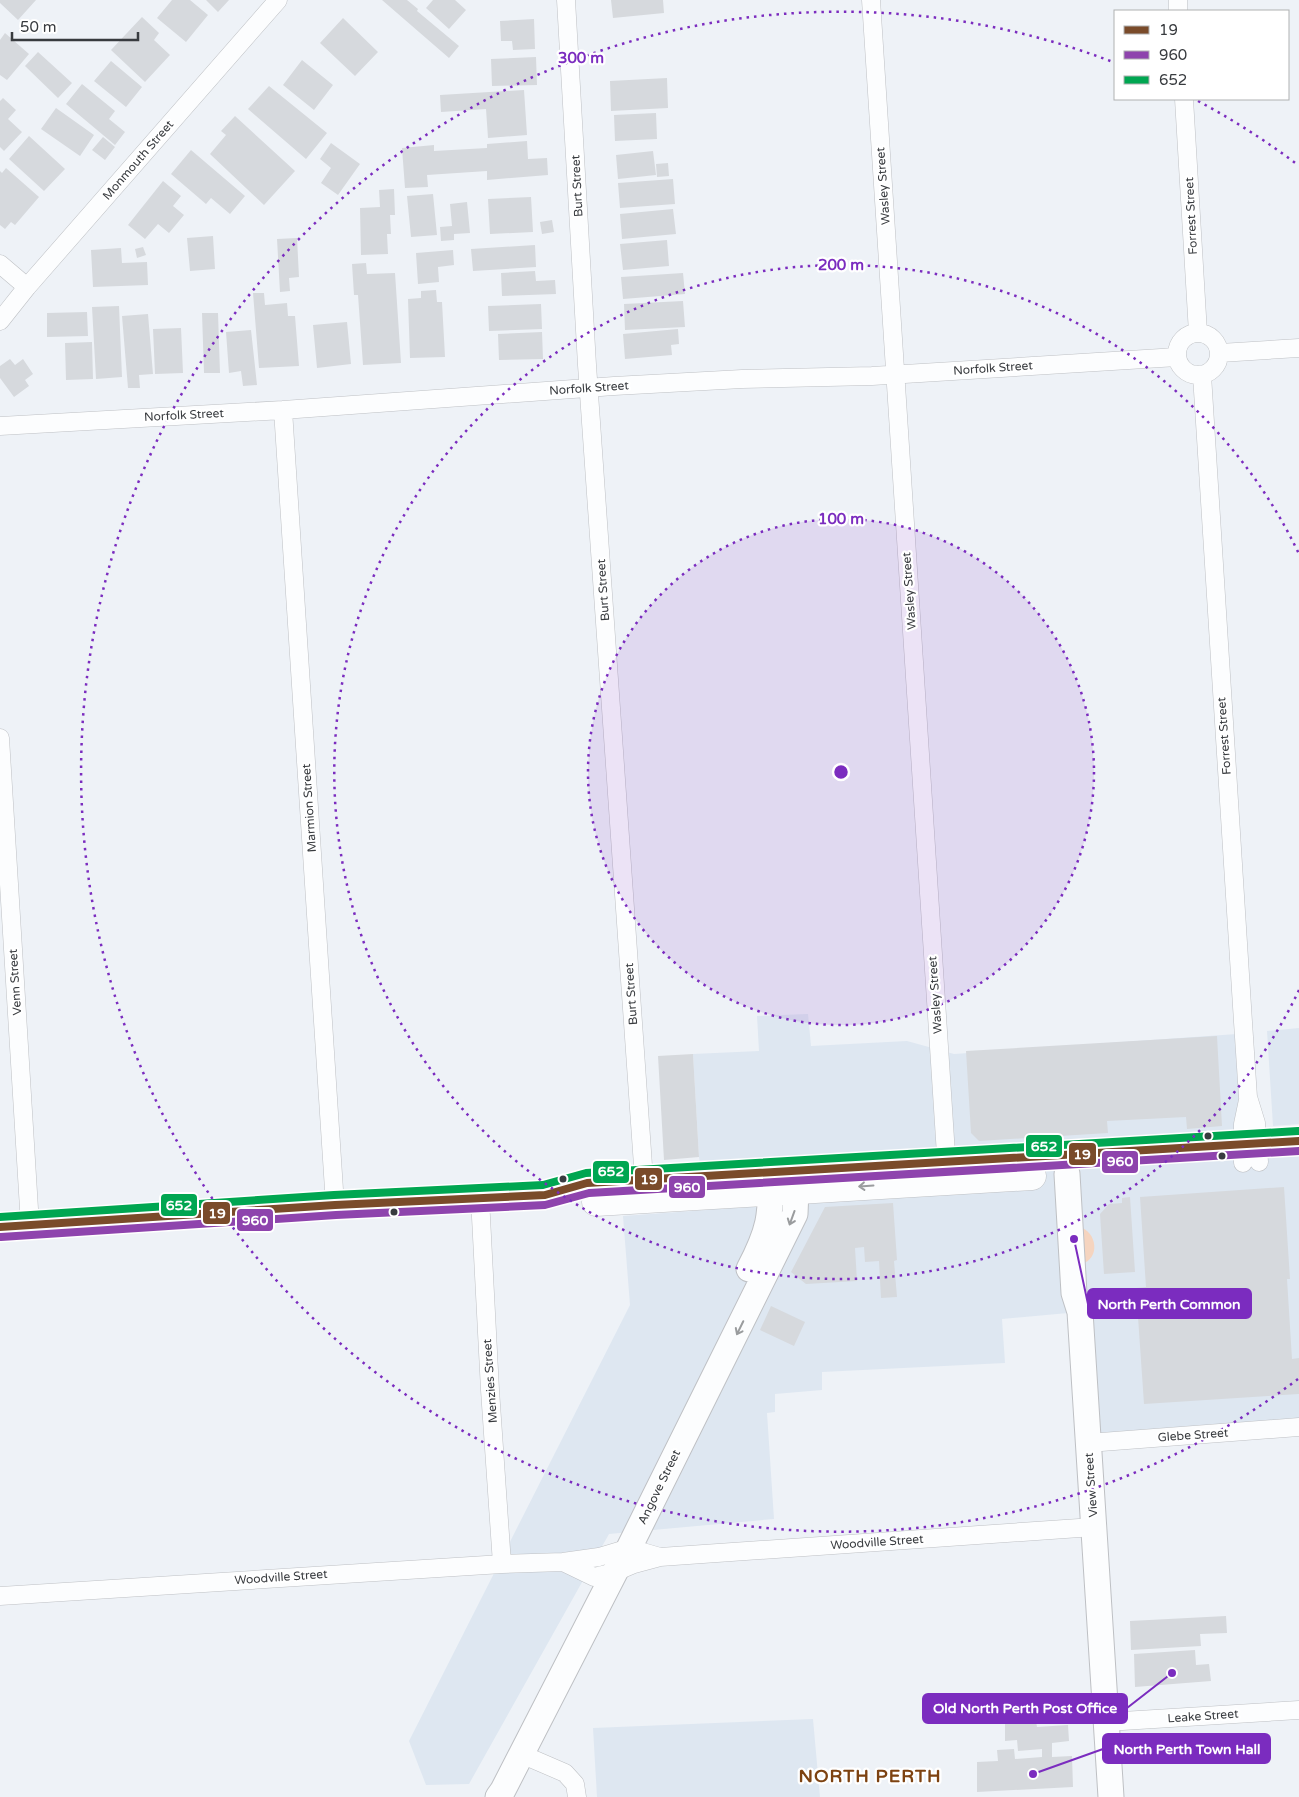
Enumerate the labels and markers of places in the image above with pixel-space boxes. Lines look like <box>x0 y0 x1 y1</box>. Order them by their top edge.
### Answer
centre of rings <box>832 763 850 781</box>
unlabelled marker <box>1203 1131 1213 1141</box>
unlabelled marker <box>1217 1151 1227 1161</box>
unlabelled marker <box>558 1174 568 1184</box>
unlabelled marker <box>389 1207 399 1217</box>
callout: North Perth Common <box>1088 1289 1251 1318</box>
callout: Old North Perth Post Office <box>923 1694 1127 1723</box>
callout: North Perth Town Hall <box>1103 1734 1270 1763</box>

